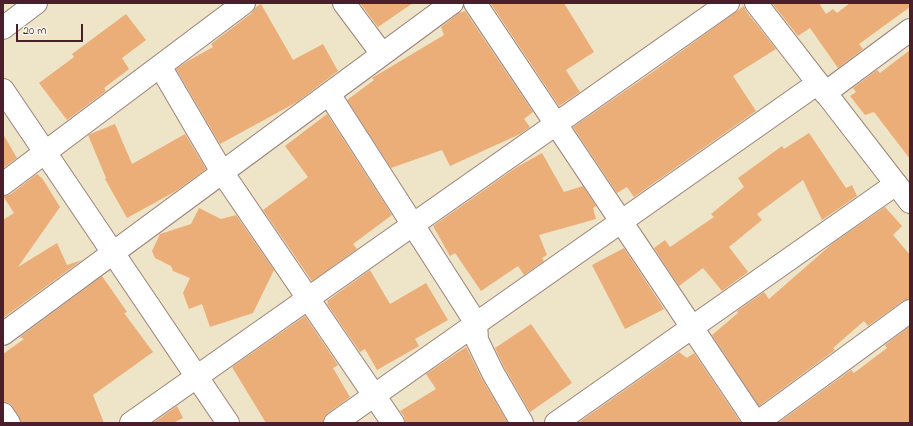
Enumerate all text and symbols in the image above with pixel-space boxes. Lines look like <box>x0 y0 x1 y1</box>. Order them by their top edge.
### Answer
scale bar <box>18 16 85 42</box>
text: 20 m <box>23 22 46 40</box>

